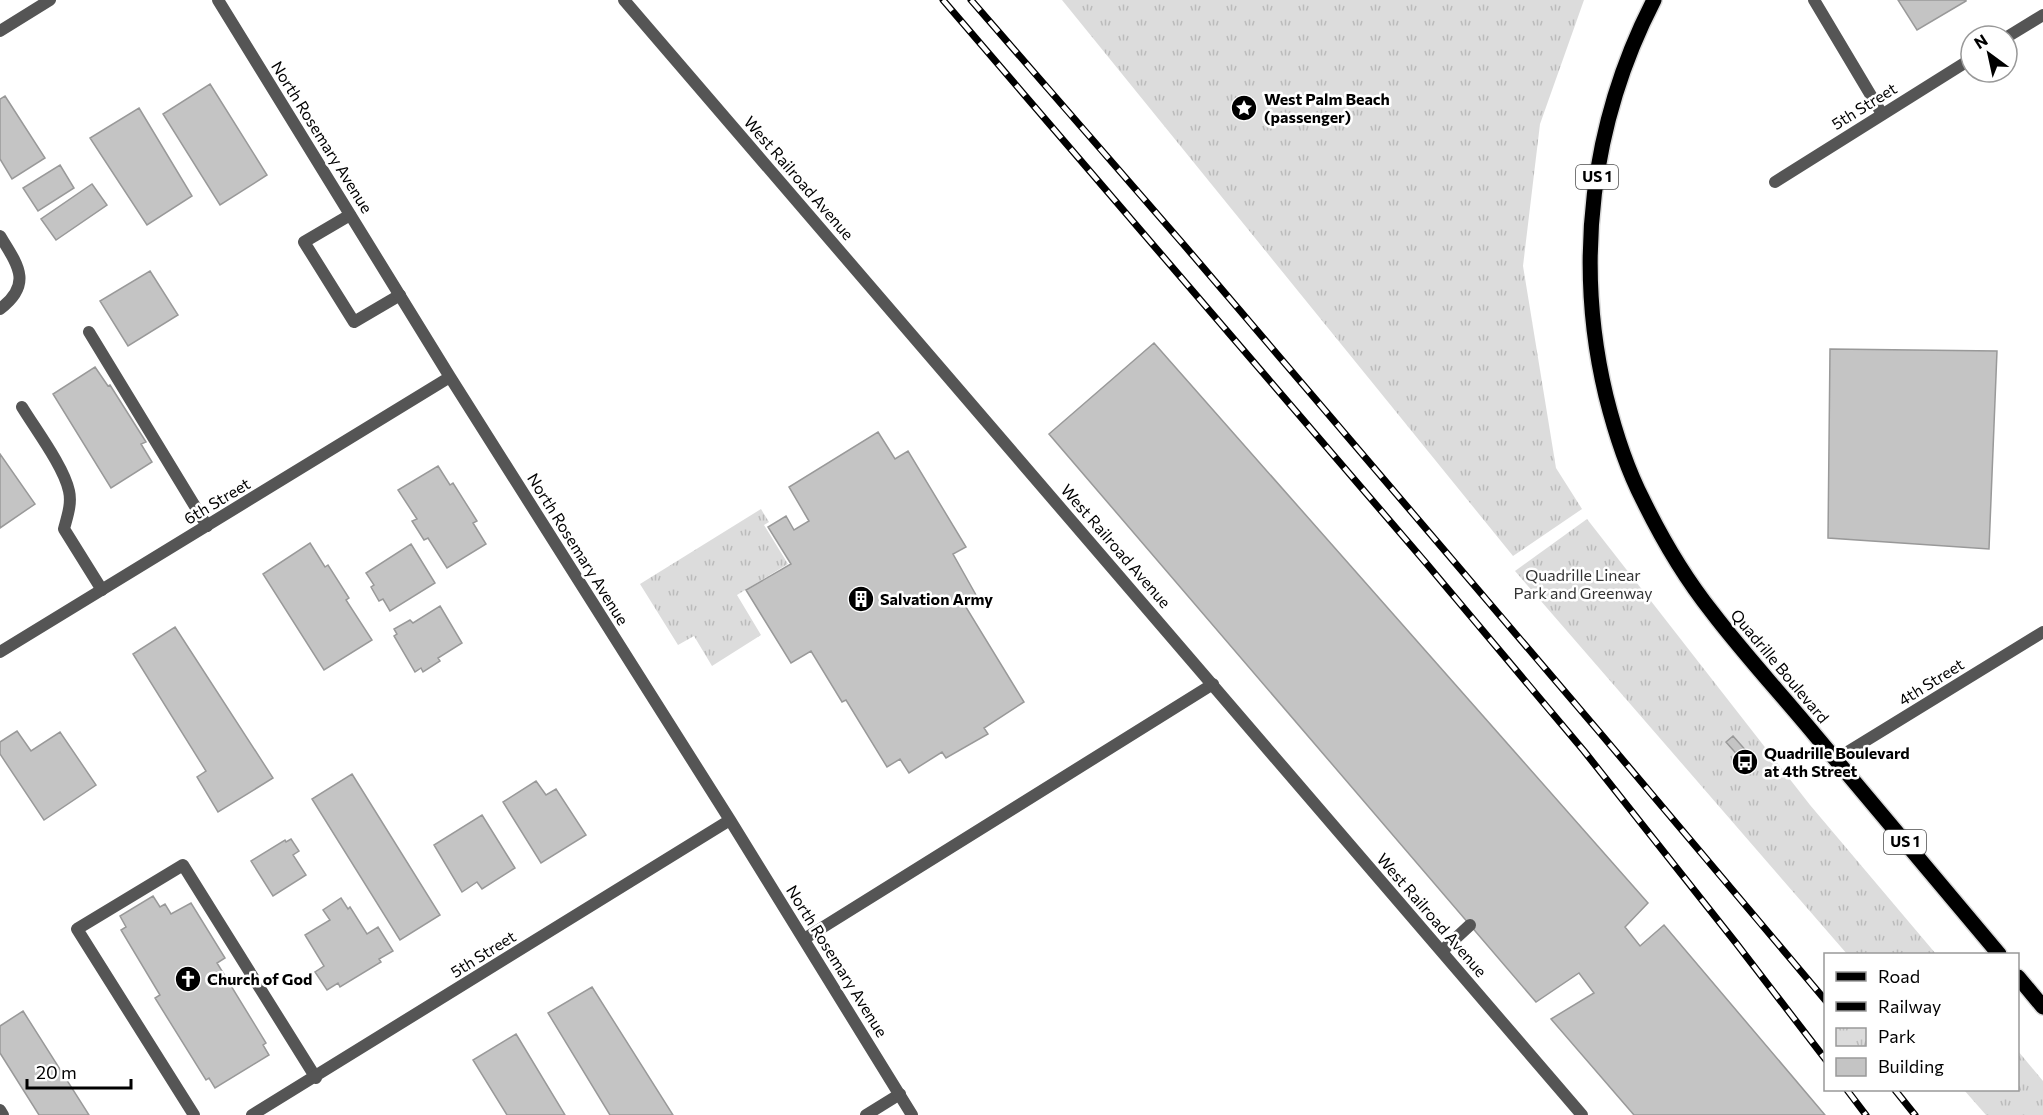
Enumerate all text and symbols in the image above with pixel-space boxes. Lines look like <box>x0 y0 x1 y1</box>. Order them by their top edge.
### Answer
north arrow <box>1959 24 2019 84</box>
text: N <box>1970 30 1991 52</box>
street label: North Rosemary Avenue <box>268 57 377 216</box>
street label: 5th Street <box>1828 78 1900 133</box>
place label: West Palm Beach (passenger) <box>1264 89 1390 126</box>
place icon: West Palm Beach (passenger) <box>1229 93 1259 123</box>
street label: West Railroad Avenue <box>741 112 858 243</box>
road number: US 1 <box>1576 165 1618 189</box>
street label: North Rosemary Avenue <box>524 469 633 628</box>
street label: 6th Street <box>180 473 254 528</box>
street label: West Railroad Avenue <box>1058 480 1175 611</box>
park label: Quadrille Linear Park and Greenway <box>1513 565 1653 602</box>
building icon: Salvation Army <box>846 584 876 614</box>
place label: Salvation Army <box>880 589 993 608</box>
street label: Quadrille Boulevard <box>1727 605 1834 726</box>
street label: 4th Street <box>1894 654 1967 709</box>
place label: Quadrille Boulevard at 4th Street <box>1764 743 1910 780</box>
bus stop icon: Quadrille Boulevard at 4th Street <box>1730 747 1760 777</box>
road number: US 1 <box>1884 830 1926 854</box>
street label: West Railroad Avenue <box>1374 849 1491 980</box>
street label: North Rosemary Avenue <box>783 881 892 1040</box>
street label: 5th Street <box>447 926 519 981</box>
legend <box>1824 953 2019 1091</box>
church icon: Church of God <box>173 964 203 994</box>
text: Road <box>1878 965 1920 987</box>
place label: Church of God <box>207 969 312 988</box>
text: Railway <box>1878 995 1941 1017</box>
text: Park <box>1878 1025 1916 1047</box>
scale bar <box>27 1052 130 1090</box>
text: Building <box>1878 1055 1944 1077</box>
text: 20 m <box>36 1061 77 1083</box>

